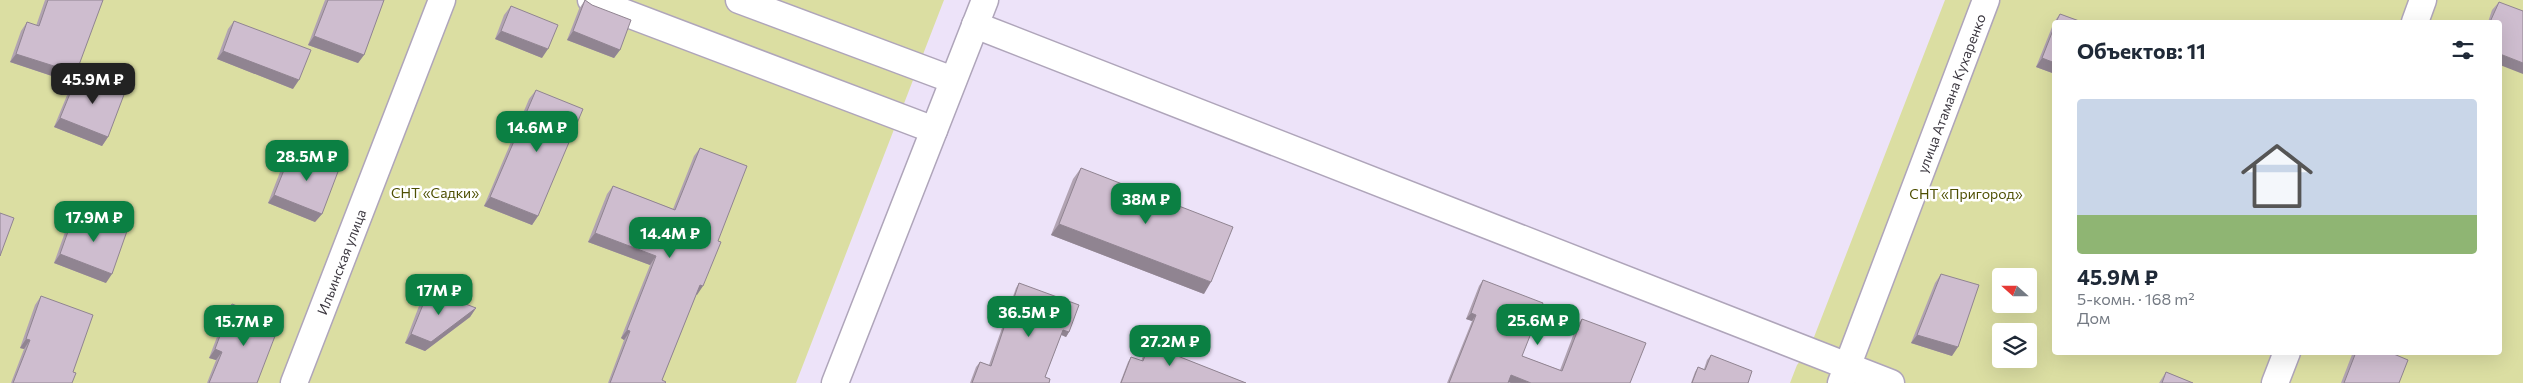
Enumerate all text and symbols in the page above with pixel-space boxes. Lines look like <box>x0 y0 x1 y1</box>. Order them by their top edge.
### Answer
street label: улица Атамана Кухаренко <box>1913 11 1989 175</box>
icon: filters <box>2449 36 2477 64</box>
text: Объектов: 11 <box>2077 38 2206 63</box>
pin: 45.9M ₽ <box>47 62 139 105</box>
text: 45.9M ₽ <box>62 69 124 88</box>
pin: 14.6M ₽ <box>491 110 583 153</box>
text: 14.6M ₽ <box>507 117 567 136</box>
icon: home <box>2232 131 2322 221</box>
pin: 28.5M ₽ <box>261 140 353 182</box>
text: 28.5M ₽ <box>276 146 338 165</box>
pin: 38M ₽ <box>1111 182 1181 225</box>
park label: СНТ «Садки» <box>391 184 479 201</box>
park label: СНТ «Пригород» <box>1909 185 2023 202</box>
text: 38M ₽ <box>1122 189 1170 208</box>
pin: 17.9M ₽ <box>48 200 140 243</box>
street label: Ильинская улица <box>313 206 369 317</box>
text: 17.9M ₽ <box>65 207 123 226</box>
pin: 14.4M ₽ <box>624 216 716 259</box>
text: 14.4M ₽ <box>640 223 700 242</box>
text: 45.9M ₽ <box>2077 264 2158 289</box>
north arrow <box>1992 268 2038 312</box>
map controls <box>1992 268 2037 368</box>
pin: 17M ₽ <box>404 274 474 316</box>
text: 17M ₽ <box>416 280 462 299</box>
text: 5-комн. · 168 m² <box>2077 289 2195 308</box>
pin: 36.5M ₽ <box>983 296 1075 338</box>
text: 36.5M ₽ <box>998 302 1060 321</box>
pin: 15.7M ₽ <box>198 304 290 347</box>
pin: 25.6M ₽ <box>1492 304 1584 346</box>
text: Дом <box>2077 308 2110 327</box>
text: 25.6M ₽ <box>1507 310 1569 329</box>
text: 15.7M ₽ <box>215 311 273 330</box>
button: layers <box>1992 323 2037 368</box>
pin: 27.2M ₽ <box>1124 324 1216 367</box>
text: 27.2M ₽ <box>1141 331 1199 350</box>

